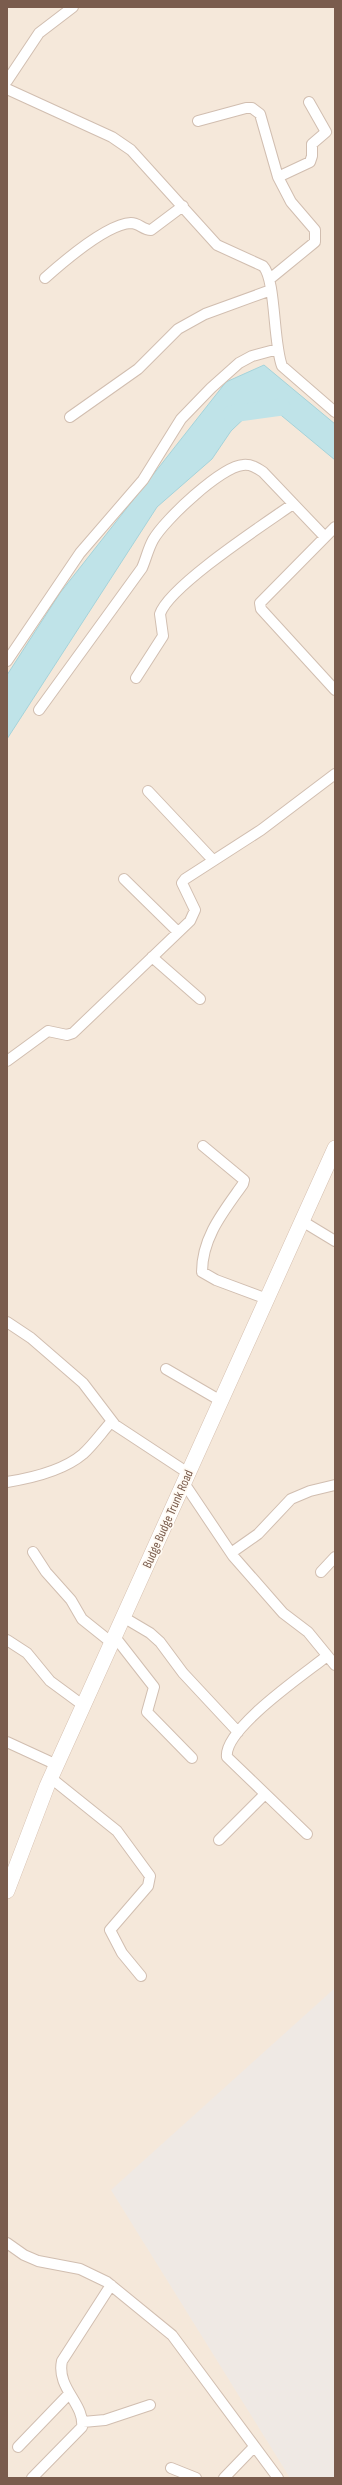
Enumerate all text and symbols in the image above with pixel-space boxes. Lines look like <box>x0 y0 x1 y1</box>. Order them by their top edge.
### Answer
street label: Budge Budge Trunk Road <box>139 1467 197 1571</box>

